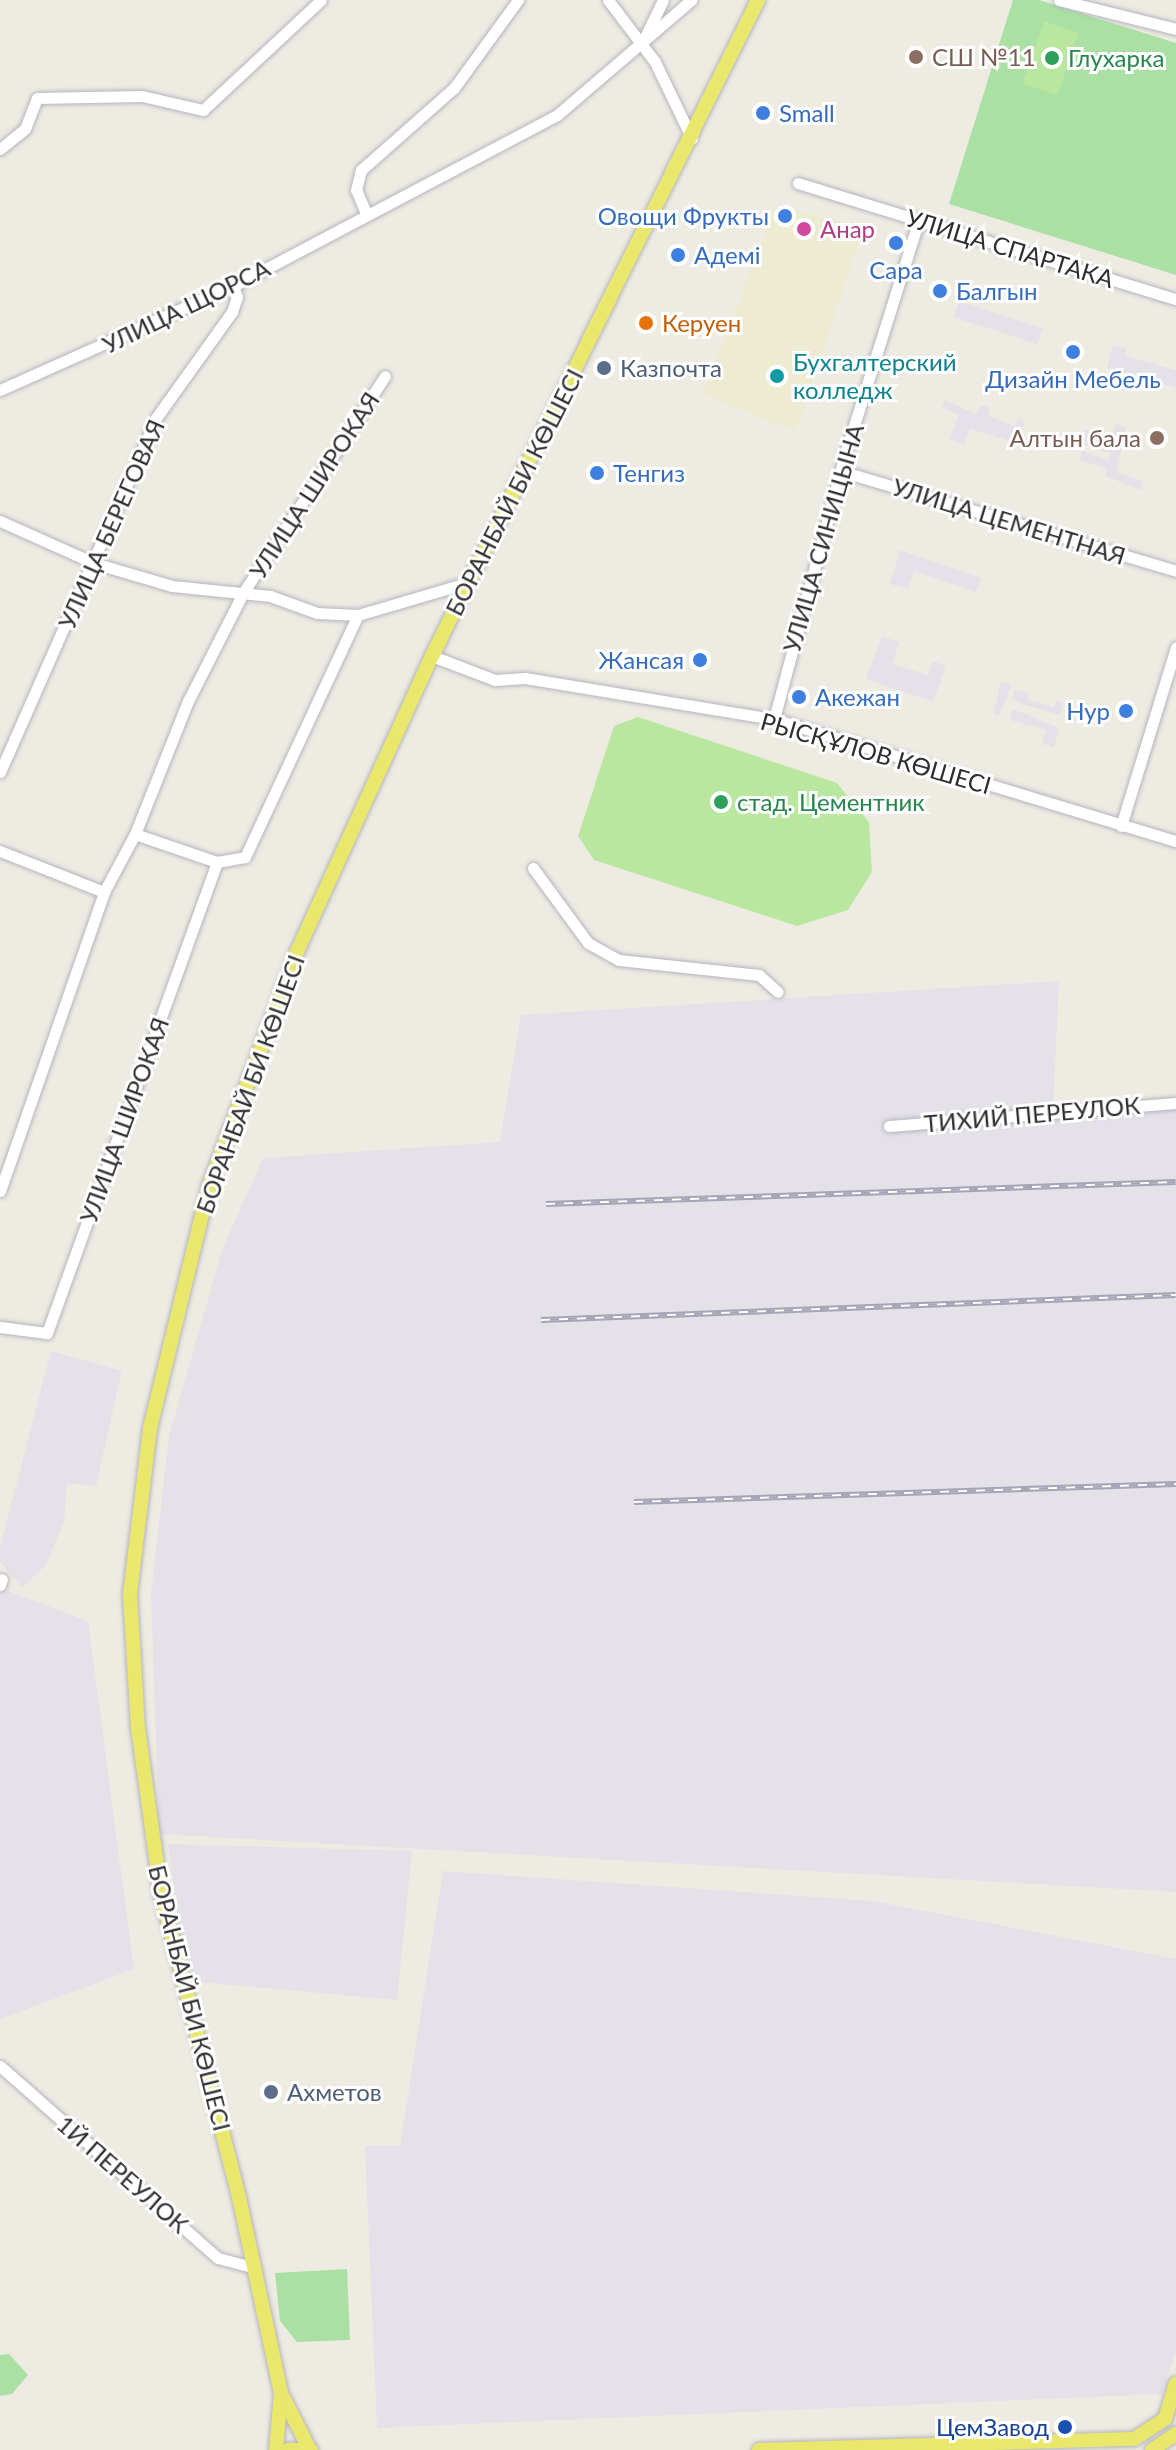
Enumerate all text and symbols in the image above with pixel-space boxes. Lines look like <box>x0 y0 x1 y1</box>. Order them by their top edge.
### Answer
place label: СШ №11 <box>932 43 1036 71</box>
place label: Глухарка <box>1068 44 1164 72</box>
marker: СШ №11 <box>907 48 925 66</box>
marker: Глухарка <box>1043 49 1061 67</box>
place label: Small <box>779 99 835 127</box>
marker: Small <box>754 104 772 122</box>
place label: Овощи Фрукты <box>598 202 769 230</box>
street label: УЛИЦА СПАРТАКА <box>903 203 1117 293</box>
marker: Овощи Фрукты <box>776 207 794 225</box>
place label: Анар <box>820 215 875 243</box>
marker: Анар <box>795 220 813 238</box>
marker: Сара <box>887 234 905 252</box>
place label: Адемi <box>694 241 760 269</box>
marker: Адемi <box>669 246 687 264</box>
street label: УЛИЦА ЩОРСА <box>98 253 274 359</box>
place label: Сара <box>869 256 923 284</box>
place label: Балгын <box>956 277 1038 305</box>
marker: Балгын <box>931 282 949 300</box>
place label: Керуен <box>662 309 741 337</box>
marker: Керуен <box>637 314 655 332</box>
marker: Дизайн Мебель <box>1064 343 1082 361</box>
place label: Бухгалтерский колледж <box>793 348 957 404</box>
place label: Казпочта <box>620 354 722 382</box>
marker: Казпочта <box>595 359 613 377</box>
street label: БОРАНБАЙ БИ КӨШЕСІ <box>439 364 589 620</box>
place label: Дизайн Мебель <box>985 365 1161 393</box>
marker: Бухгалтерский колледж <box>768 367 786 385</box>
street label: УЛИЦА ШИРОКАЯ <box>243 386 385 584</box>
street label: УЛИЦА БЕРЕГОВАЯ <box>52 415 170 633</box>
street label: УЛИЦА СИНИЦЫНА <box>777 420 869 656</box>
place label: Алтын бала <box>1010 424 1141 452</box>
marker: Алтын бала <box>1148 429 1166 447</box>
place label: Тенгиз <box>613 459 685 487</box>
marker: Тенгиз <box>588 464 606 482</box>
street label: УЛИЦА ЦЕМЕНТНАЯ <box>889 472 1129 570</box>
place label: Жансая <box>599 646 684 674</box>
marker: Жансая <box>691 651 709 669</box>
place label: Акежан <box>815 683 900 711</box>
marker: Акежан <box>790 688 808 706</box>
place label: Нур <box>1066 697 1110 725</box>
marker: Нур <box>1117 702 1135 720</box>
street label: РЫСҚҰЛОВ КӨШЕСІ <box>758 706 994 800</box>
place label: стад. Цементник <box>737 788 925 816</box>
marker: стад. Цементник <box>712 793 730 811</box>
street label: БОРАНБАЙ БИ КӨШЕСІ <box>190 951 310 1217</box>
street label: УЛИЦА ШИРОКАЯ <box>73 1013 175 1227</box>
street label: ТИХИЙ ПЕРЕУЛОК <box>923 1090 1141 1138</box>
street label: БОРАНБАЙ БИ КӨШЕСІ <box>143 1862 237 2134</box>
place label: Ахметов <box>287 2078 382 2106</box>
marker: Ахметов <box>262 2083 280 2101</box>
street label: 1Й ПЕРЕУЛОК <box>52 2109 194 2239</box>
place label: ЦемЗавод <box>936 2413 1049 2441</box>
marker: ЦемЗавод <box>1056 2418 1074 2436</box>

